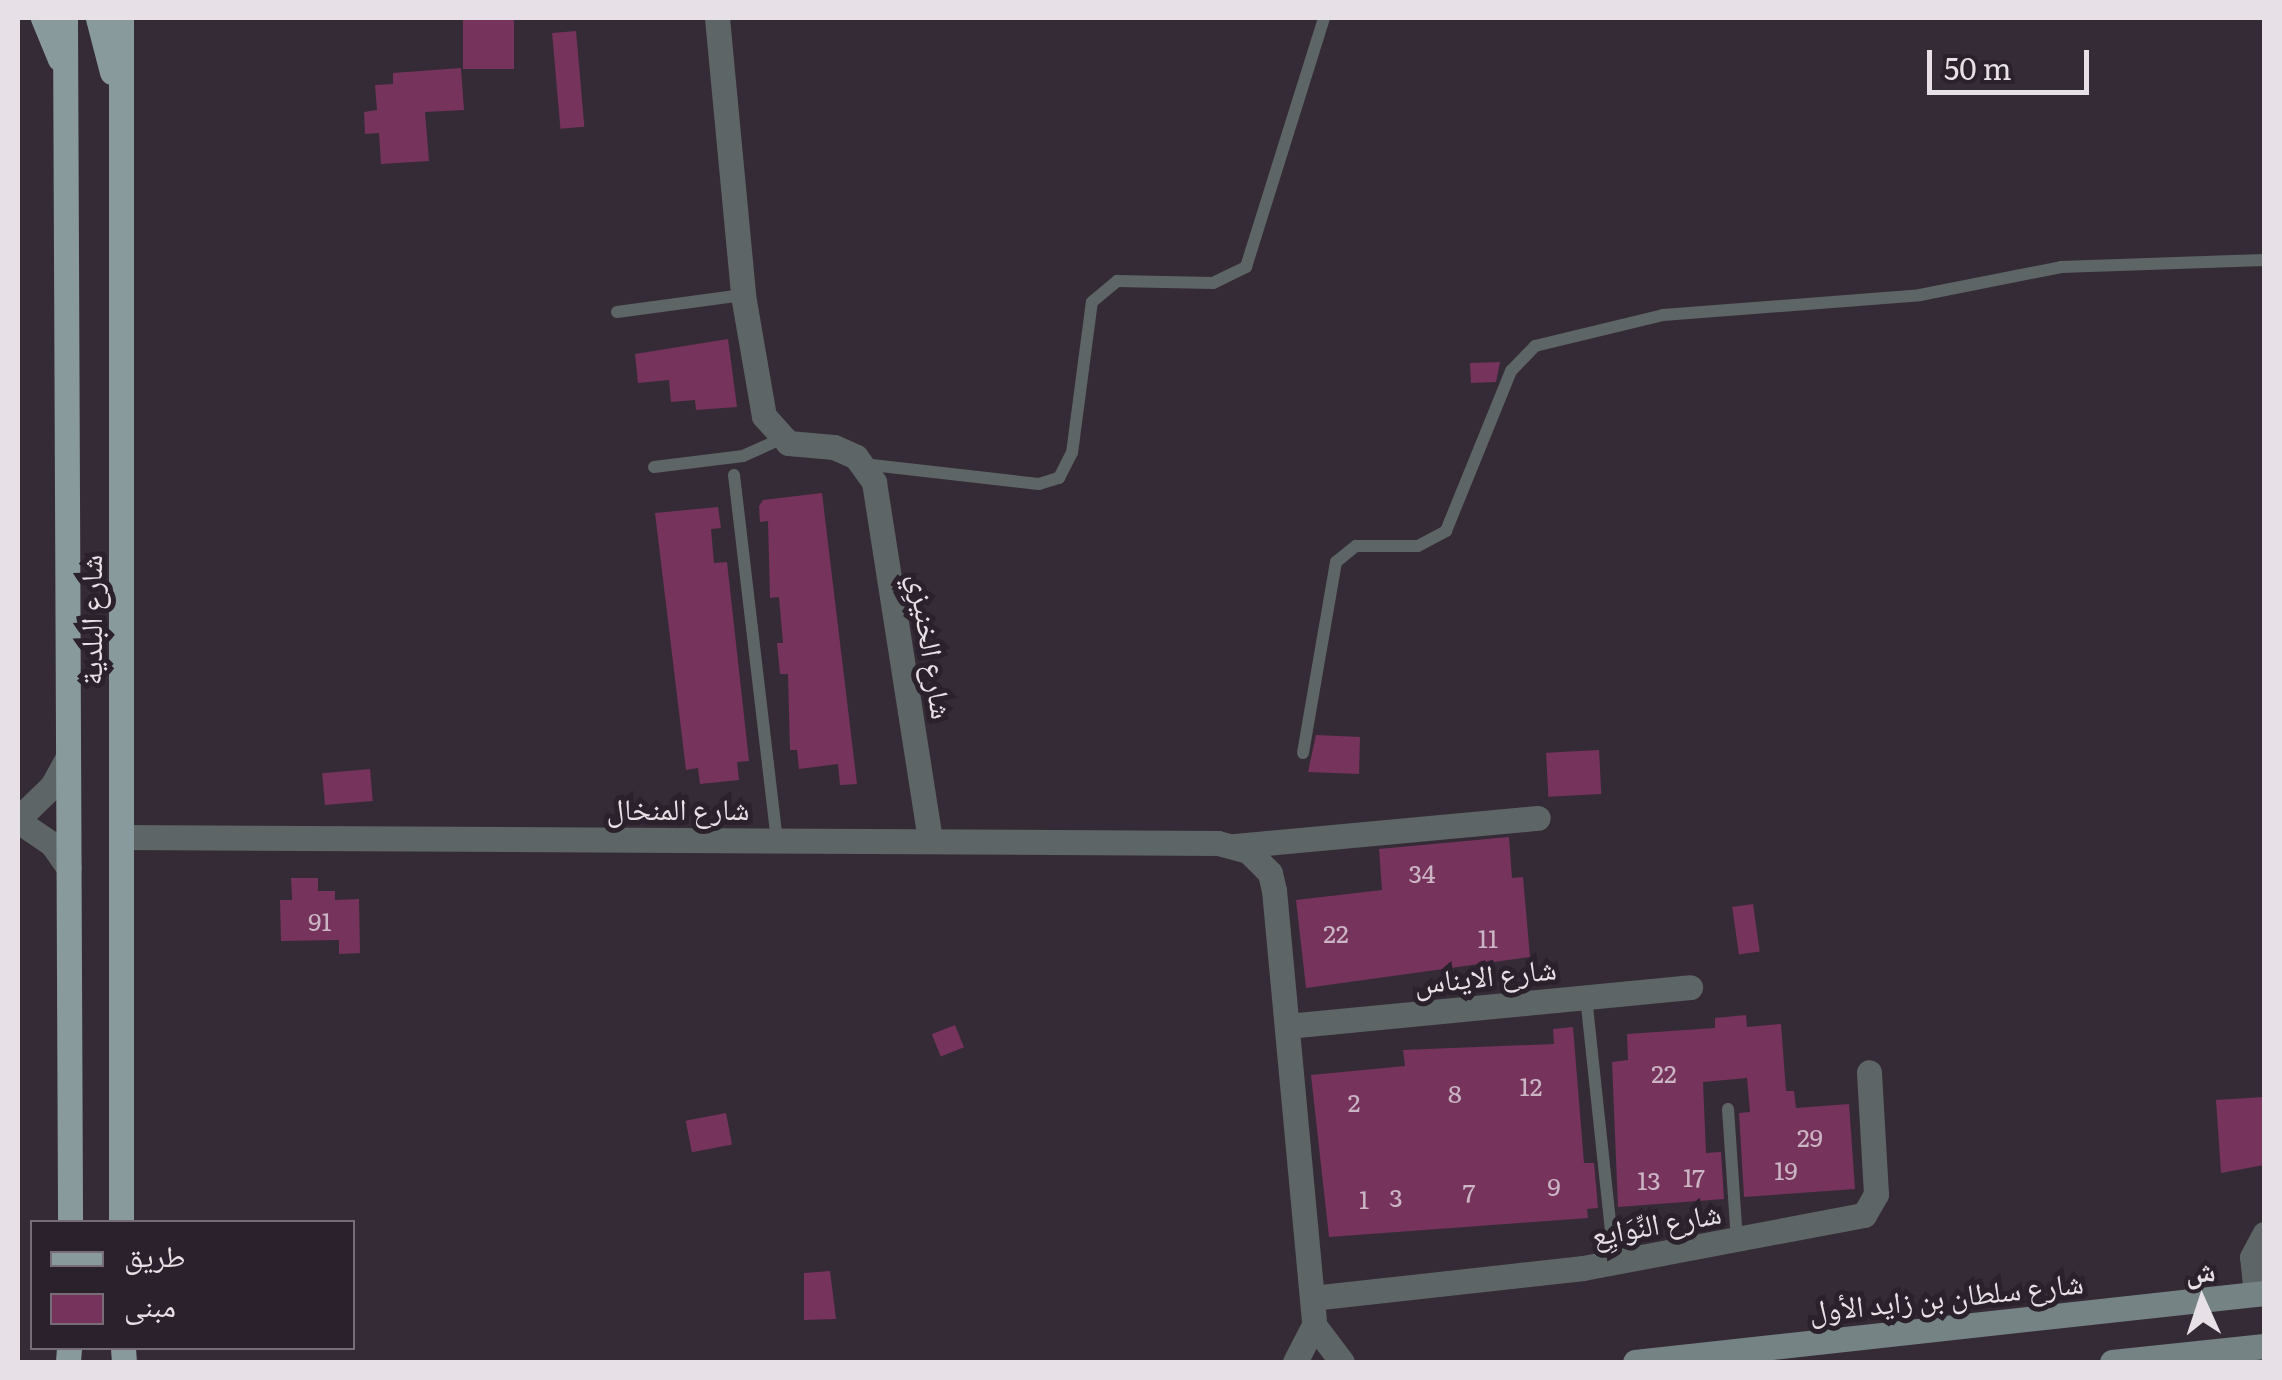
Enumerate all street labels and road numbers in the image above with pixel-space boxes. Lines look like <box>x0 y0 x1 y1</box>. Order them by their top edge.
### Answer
street label: شارع البلدية <box>71 555 107 685</box>
street label: شارع الخنيزِي <box>904 571 962 721</box>
street label: شارع المنخال <box>606 789 750 825</box>
street label: شارع الايناس <box>1412 949 1558 999</box>
street label: شارع النِّوَايِع <box>1588 1193 1724 1251</box>
street label: شارع سلطان بن زايد الأول <box>1807 1263 2085 1327</box>

